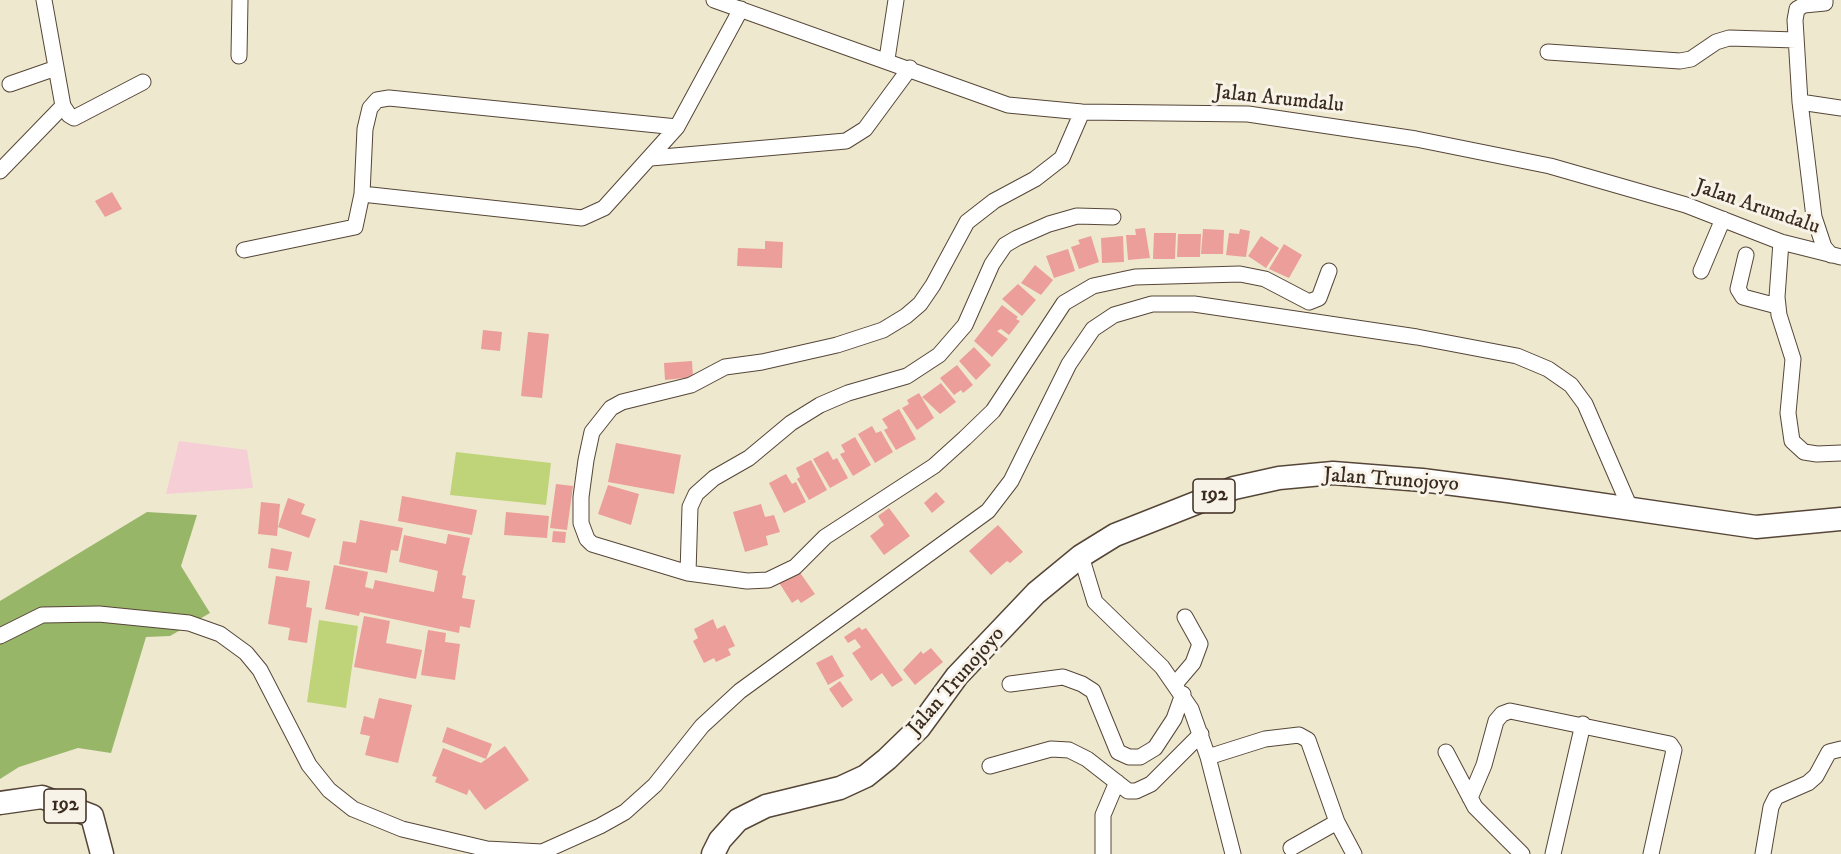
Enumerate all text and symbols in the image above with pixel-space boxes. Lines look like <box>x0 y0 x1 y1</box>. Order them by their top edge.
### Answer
street label: Jalan Arumdalu <box>1213 81 1345 119</box>
street label: Jalan Arumdalu <box>1691 175 1823 241</box>
street label: Jalan Trunojoyo <box>1322 464 1460 498</box>
road number: 192 <box>1193 479 1235 513</box>
street label: Jalan Trunojoyo <box>903 623 1011 741</box>
road number: 192 <box>44 789 86 823</box>

